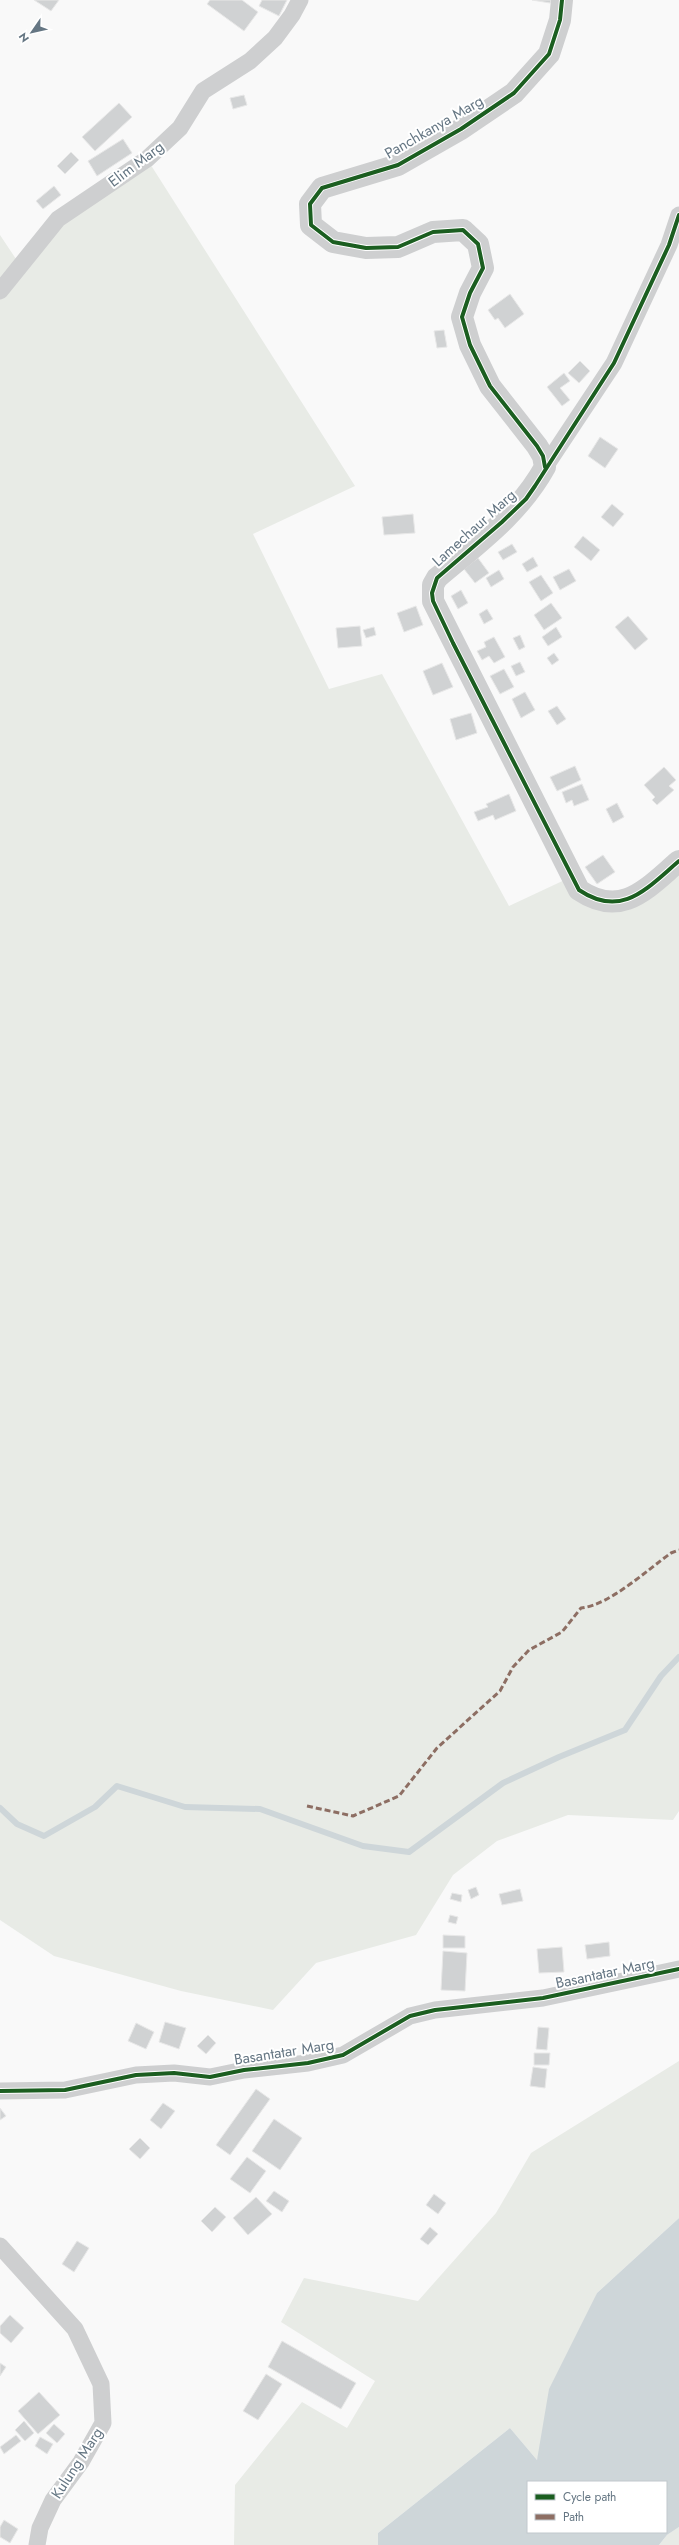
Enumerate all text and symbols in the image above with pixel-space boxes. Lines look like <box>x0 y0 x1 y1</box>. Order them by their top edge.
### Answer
north arrow <box>12 12 52 52</box>
text: N <box>15 29 33 46</box>
street label: Panchkanya Marg <box>381 90 487 164</box>
street label: Elim Marg <box>104 136 168 192</box>
street label: Lamechaur Marg <box>427 484 521 572</box>
street label: Basantatar Marg <box>553 1952 657 1994</box>
street label: Basantatar Marg <box>232 2033 336 2071</box>
street label: Kulung Marg <box>46 2423 108 2503</box>
legend <box>527 2481 667 2533</box>
text: Cycle path <box>563 2488 616 2506</box>
text: Path <box>563 2508 584 2526</box>

